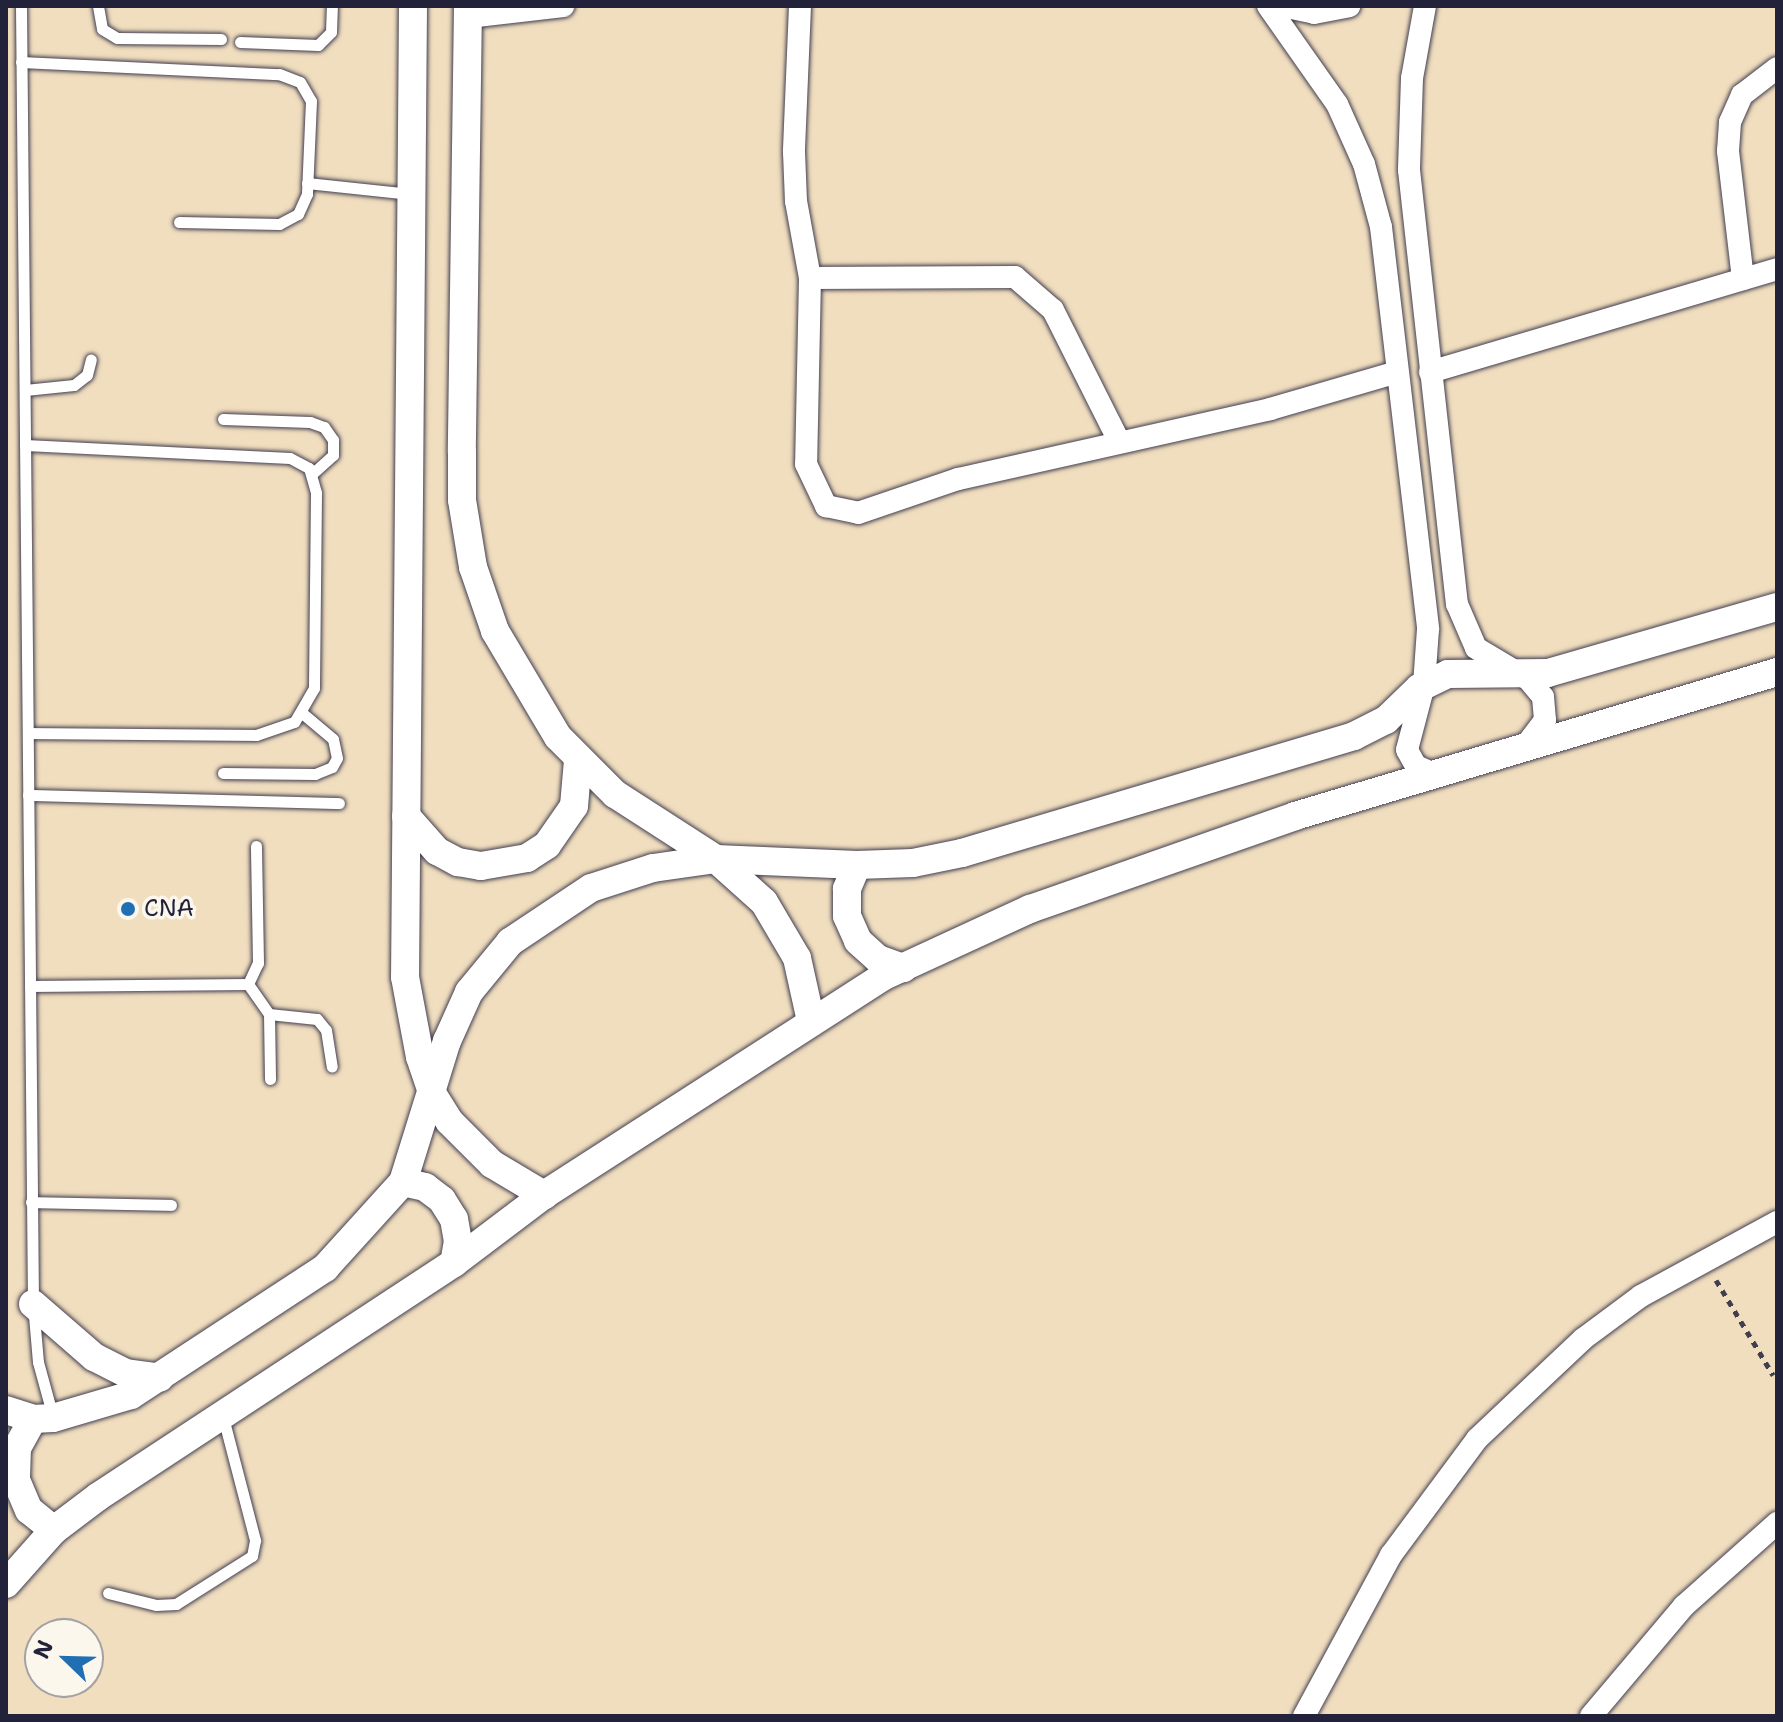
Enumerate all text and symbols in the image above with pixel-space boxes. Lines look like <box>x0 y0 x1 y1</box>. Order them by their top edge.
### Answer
place label: CNA <box>144 895 194 923</box>
marker: CNA <box>119 900 137 918</box>
north arrow <box>24 1618 104 1698</box>
text: N <box>27 1636 60 1663</box>

